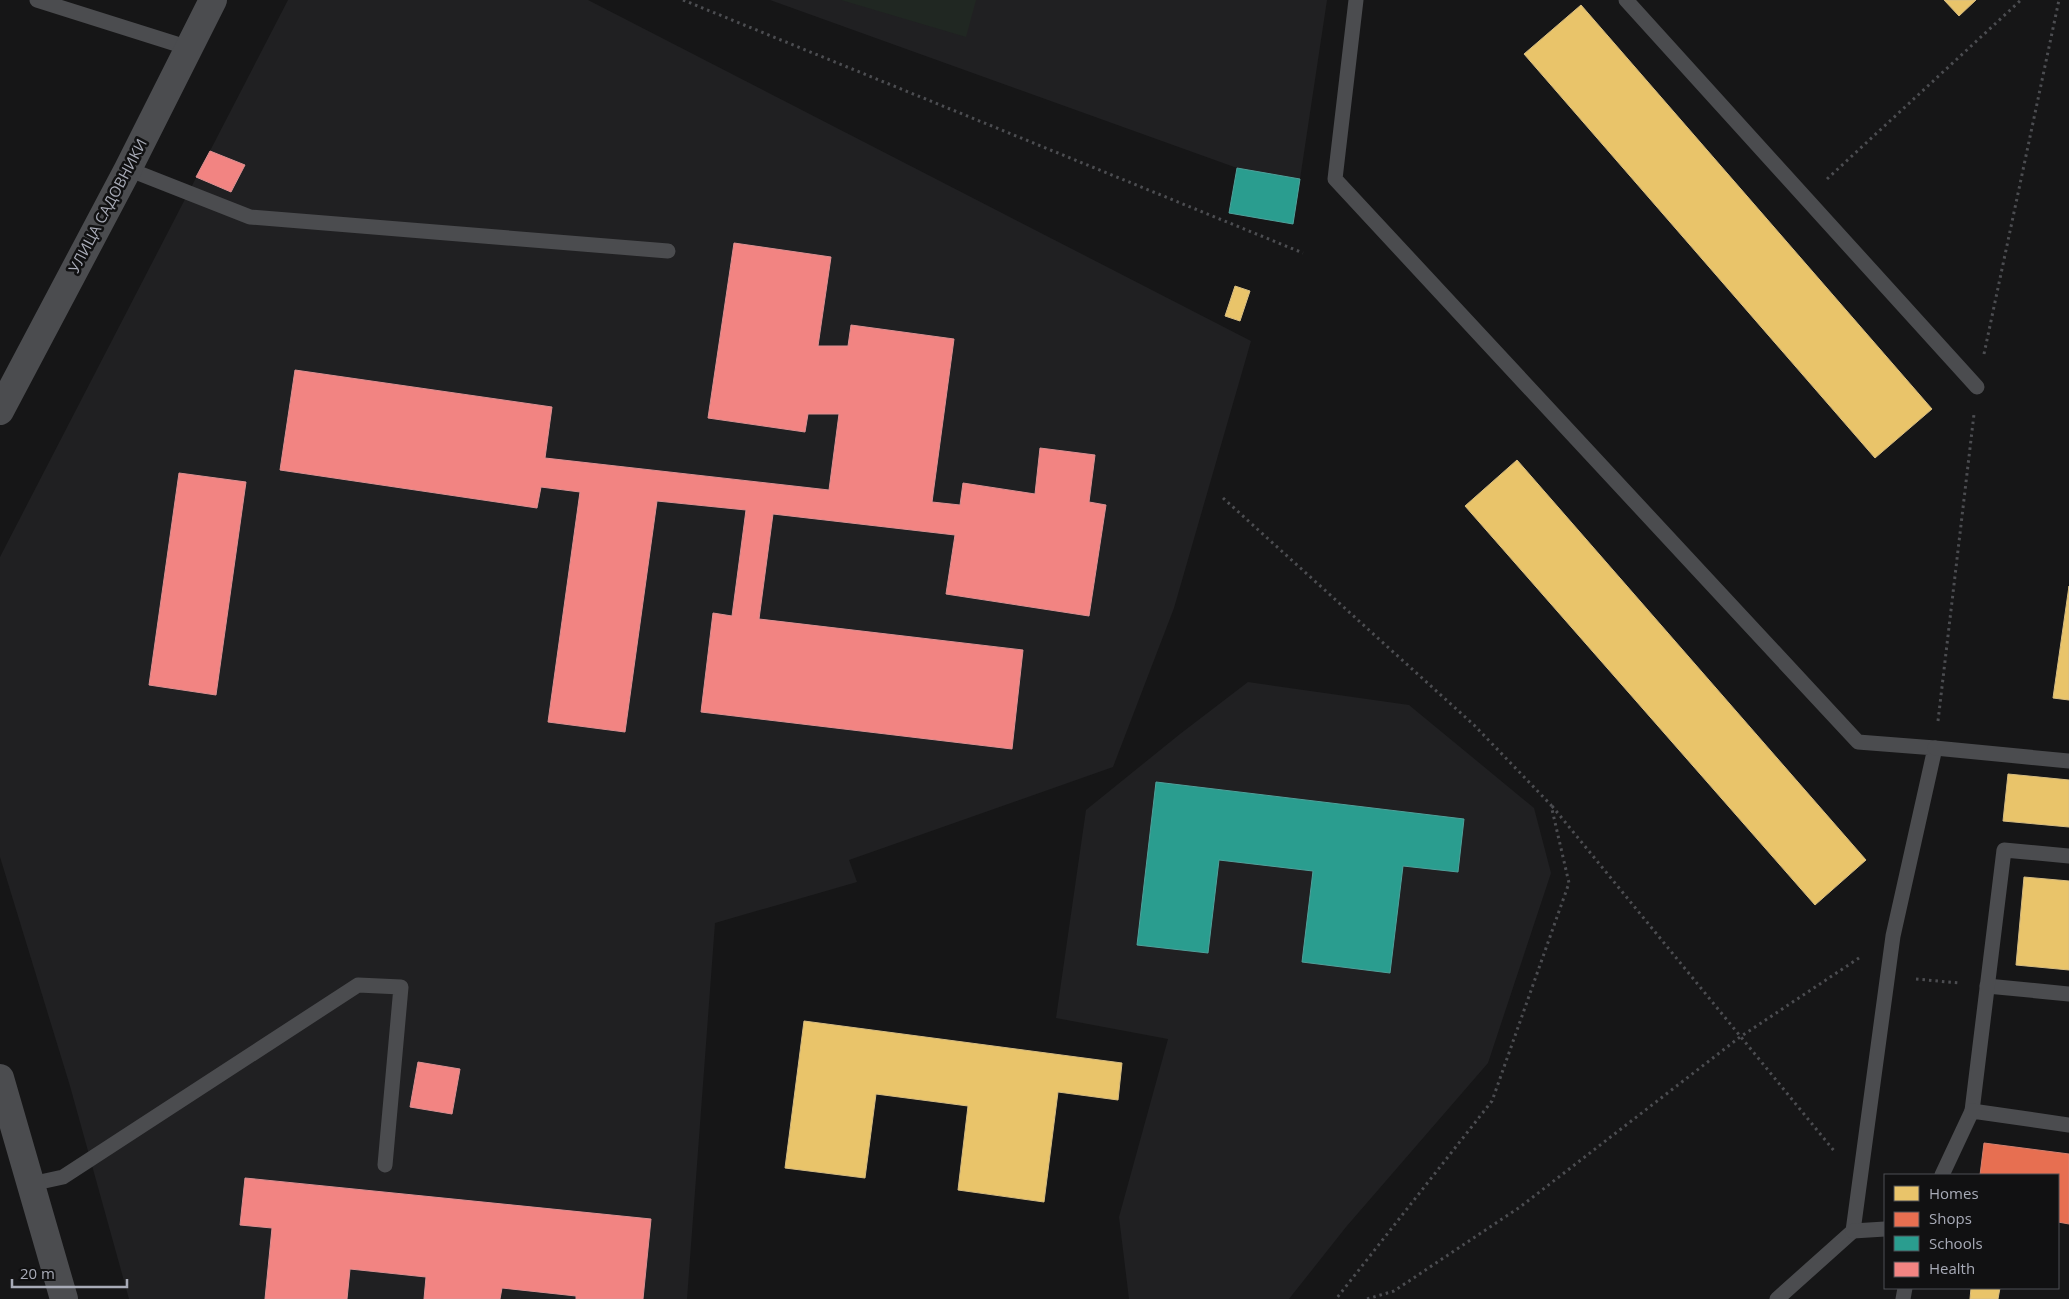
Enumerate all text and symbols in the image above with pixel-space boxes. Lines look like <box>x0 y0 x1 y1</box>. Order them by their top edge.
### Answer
street label: УЛИЦА САДОВНИКИ <box>63 135 151 276</box>
legend <box>1884 1174 2059 1289</box>
text: Homes <box>1929 1183 1979 1203</box>
text: Shops <box>1929 1208 1972 1228</box>
text: Schools <box>1929 1233 1983 1253</box>
scale bar <box>12 1256 128 1288</box>
text: Health <box>1929 1258 1975 1278</box>
text: 20 m <box>20 1263 55 1283</box>

